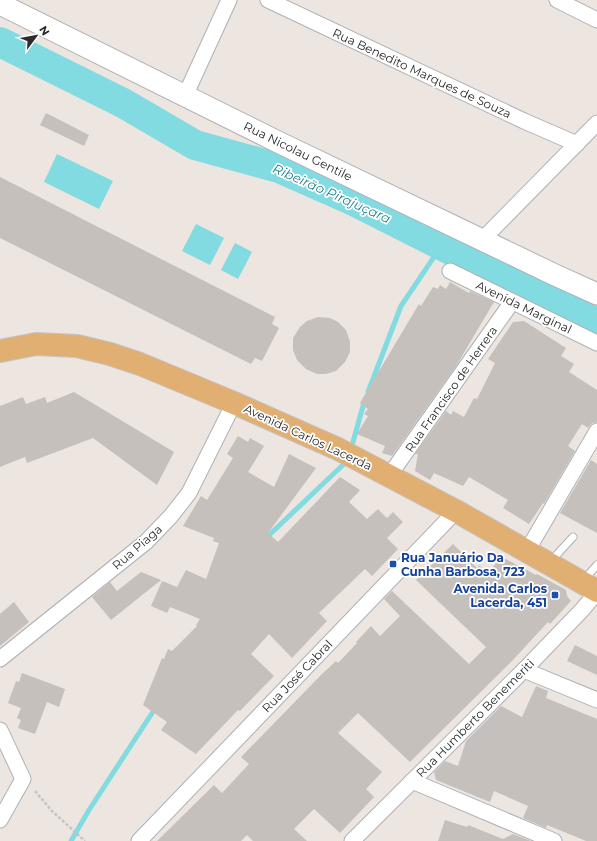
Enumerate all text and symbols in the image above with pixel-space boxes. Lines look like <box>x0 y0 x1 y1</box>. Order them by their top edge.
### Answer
north arrow <box>16 16 56 56</box>
text: N <box>36 23 53 38</box>
street label: Rua Benedito Marques de Souza <box>330 25 514 121</box>
street label: Rua Nicolau Gentile <box>241 118 355 184</box>
water label: Ribeirão Pirajuçara <box>271 160 394 226</box>
street label: Avenida Marginal <box>474 277 574 337</box>
street label: Rua Francisco de Herrera <box>402 323 500 455</box>
street label: Avenida Carlos Lacerda <box>242 401 374 473</box>
street label: Rua Piaga <box>109 521 165 573</box>
place label: Rua Januário Da Cunha Barbosa, 723 <box>401 550 525 579</box>
marker: Rua Januário Da Cunha Barbosa, 723 <box>388 559 398 569</box>
place label: Avenida Carlos Lacerda, 451 <box>453 581 548 610</box>
marker: Avenida Carlos Lacerda, 451 <box>550 590 560 600</box>
street label: Rua José Cabral <box>259 637 335 715</box>
street label: Rua Humberto Benemeriti <box>413 656 537 780</box>

